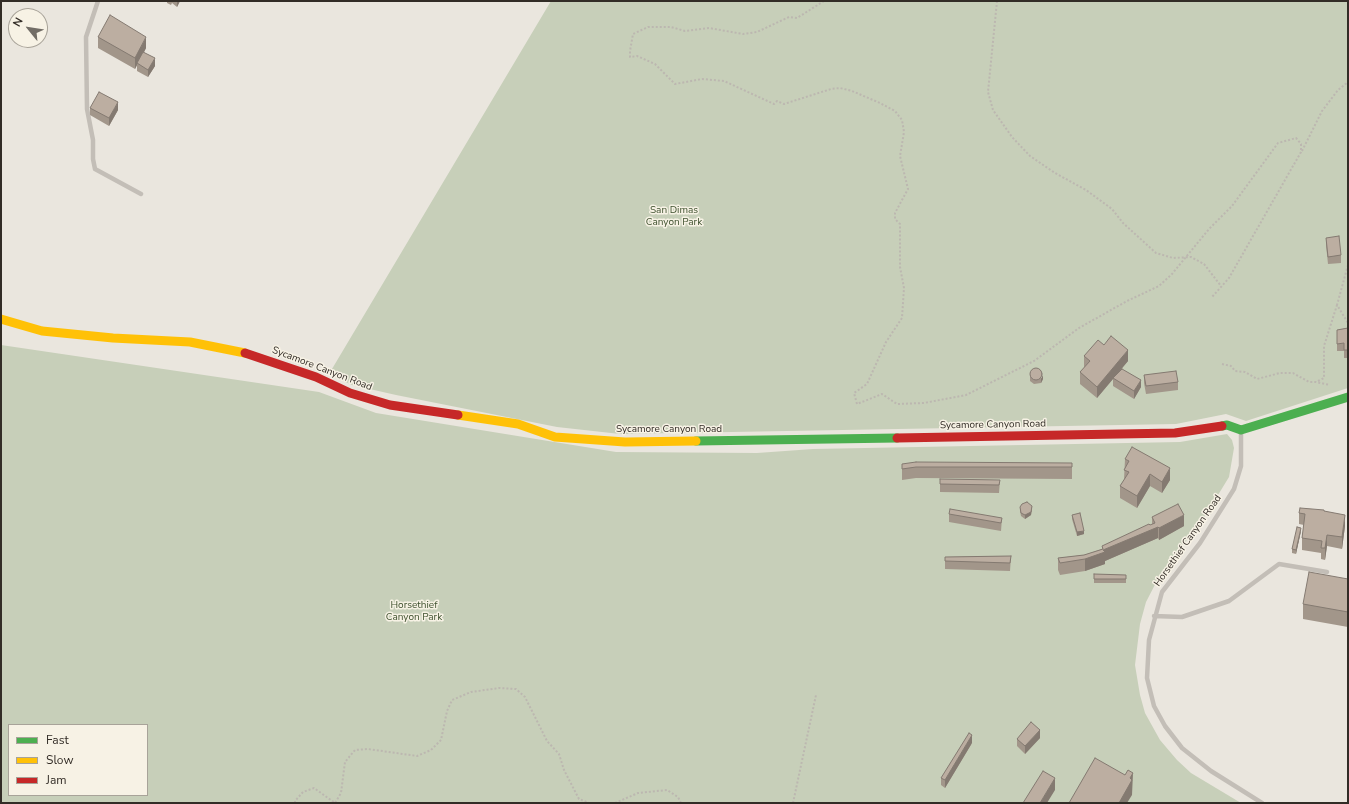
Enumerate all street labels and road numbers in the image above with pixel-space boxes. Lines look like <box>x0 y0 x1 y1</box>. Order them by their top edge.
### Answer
street label: Sycamore Canyon Road <box>270 344 374 394</box>
street label: Sycamore Canyon Road <box>940 418 1046 432</box>
street label: Sycamore Canyon Road <box>616 424 722 436</box>
street label: Horsethief Canyon Road <box>1152 493 1224 589</box>

